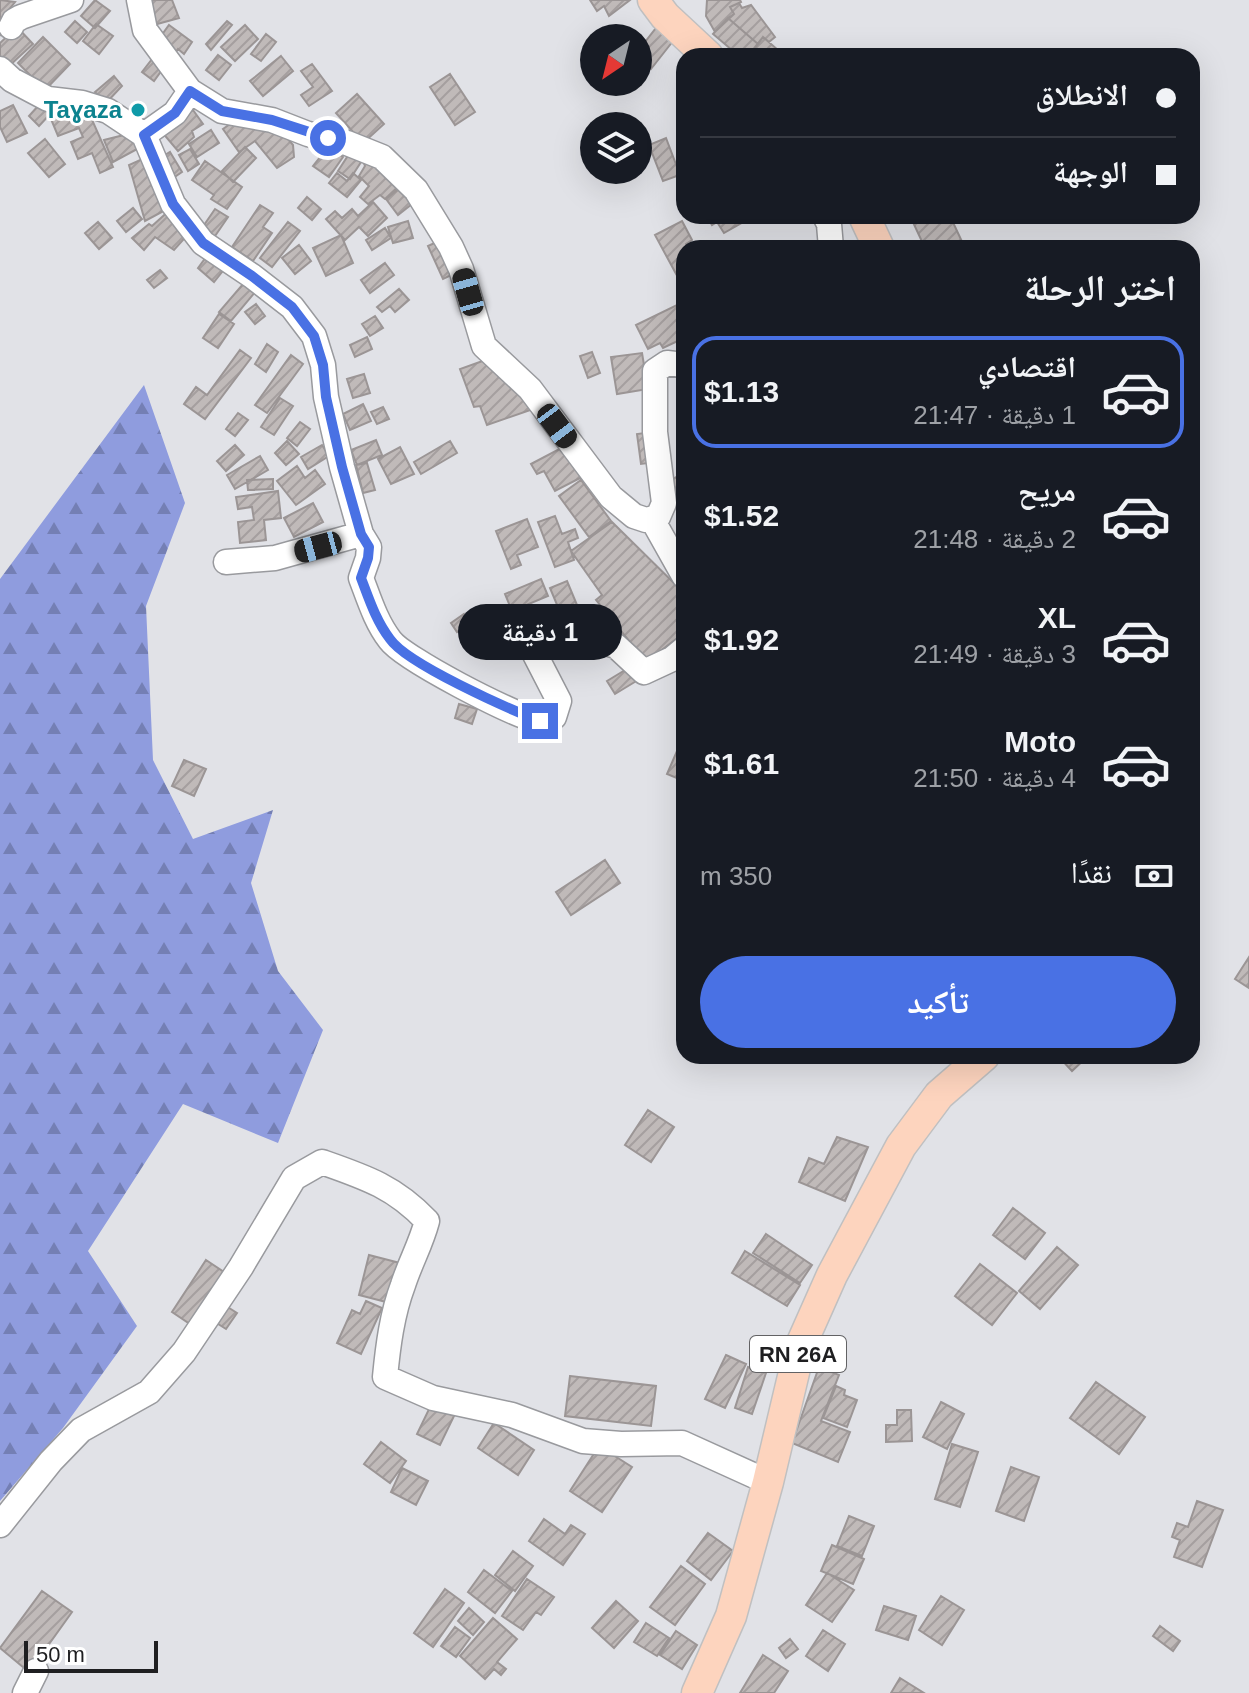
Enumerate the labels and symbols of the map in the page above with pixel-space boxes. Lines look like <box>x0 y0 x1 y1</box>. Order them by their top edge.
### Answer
north arrow <box>580 24 652 96</box>
place label: Taɣaza <box>44 96 123 123</box>
marker: Taɣaza <box>129 101 147 119</box>
route start <box>310 120 346 156</box>
car <box>450 266 486 318</box>
car <box>533 400 581 452</box>
car <box>292 529 344 565</box>
callout: 1 دقيقة <box>458 605 622 661</box>
route end <box>522 703 558 739</box>
road number: RN 26A <box>750 1336 846 1372</box>
scale bar <box>24 1637 158 1673</box>

